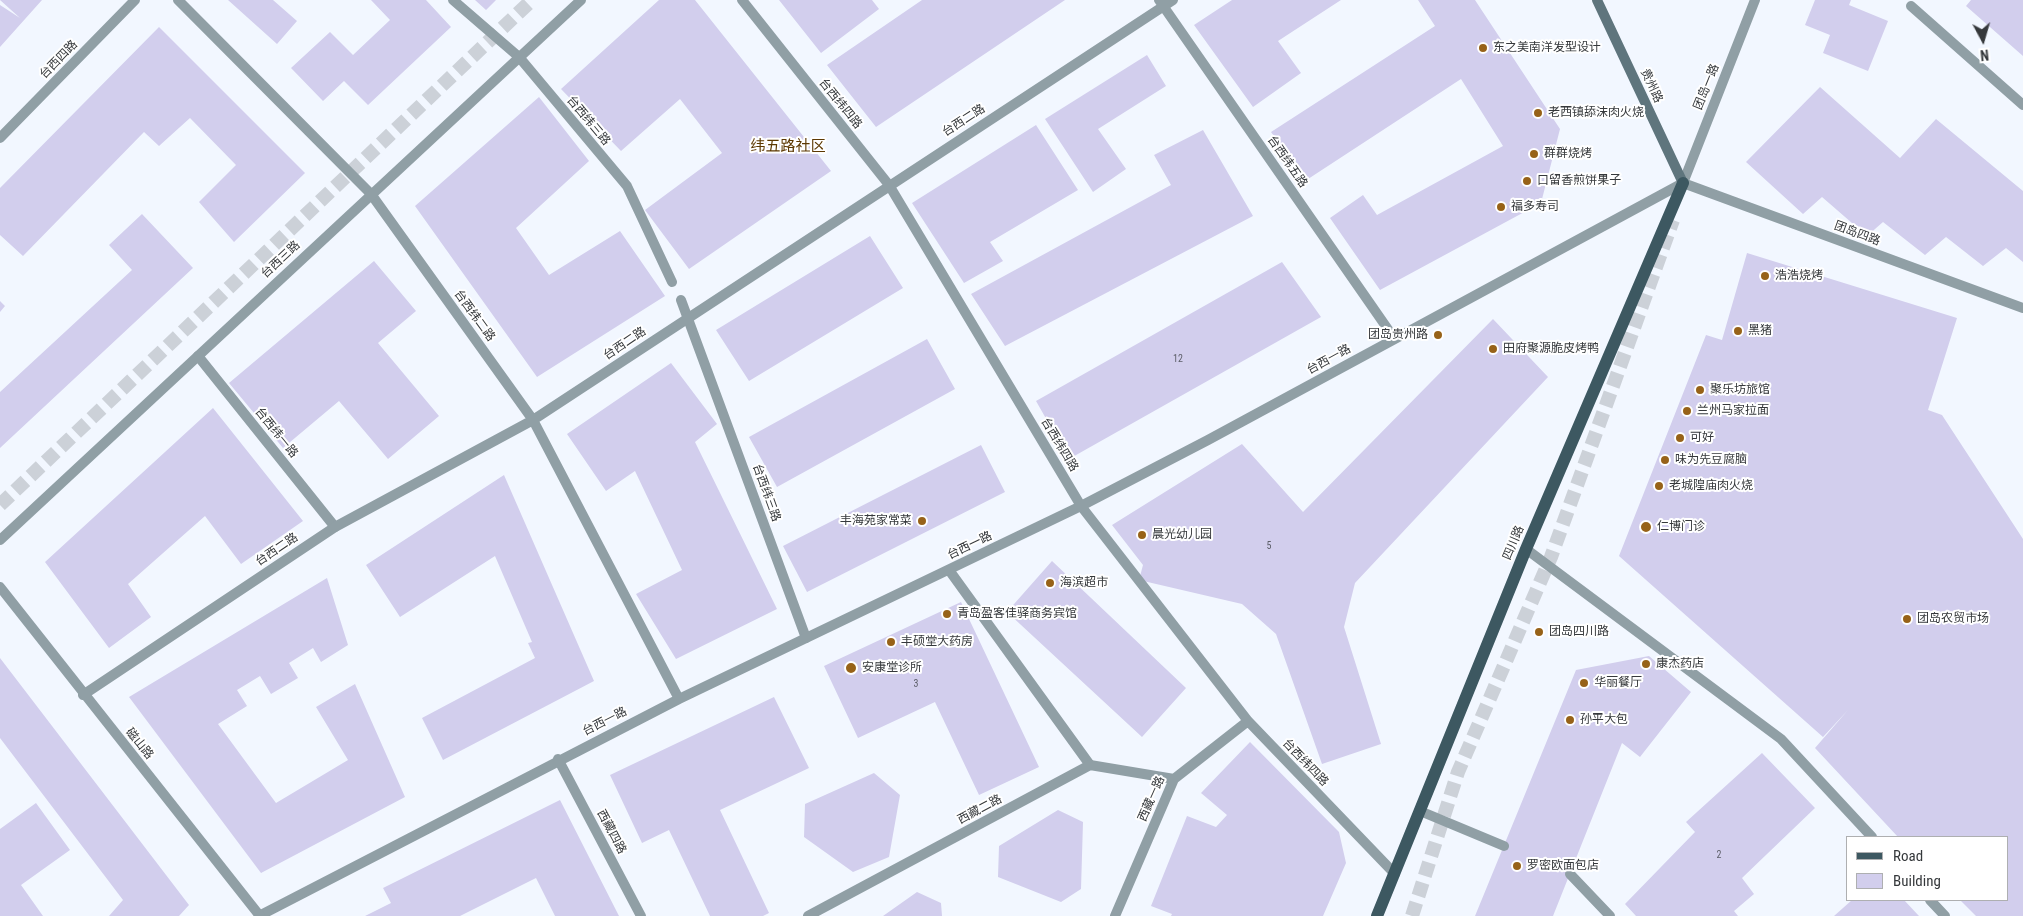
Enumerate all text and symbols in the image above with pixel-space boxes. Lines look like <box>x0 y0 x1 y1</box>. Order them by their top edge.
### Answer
north arrow <box>1958 15 2008 65</box>
street label: 台西四路 <box>37 38 81 82</box>
place label: 东之美南洋发型设计 <box>1493 41 1601 55</box>
marker: 东之美南洋发型设计 <box>1477 42 1489 54</box>
text: N <box>1979 47 1990 63</box>
street label: 团岛一路 <box>1691 62 1723 112</box>
street label: 贵州路 <box>1637 67 1665 105</box>
street label: 台西纬四路 <box>816 76 864 132</box>
street label: 台西纬三路 <box>563 93 613 149</box>
street label: 台西二路 <box>940 102 988 140</box>
place label: 老西镇舔沫肉火烧 <box>1548 106 1644 120</box>
marker: 老西镇舔沫肉火烧 <box>1532 107 1544 119</box>
street label: 台西纬五路 <box>1264 133 1310 191</box>
district label: 纬五路社区 <box>751 138 825 156</box>
place label: 群群烧烤 <box>1544 147 1592 161</box>
marker: 群群烧烤 <box>1528 148 1540 160</box>
place label: 口留香煎饼果子 <box>1537 174 1621 188</box>
marker: 口留香煎饼果子 <box>1521 175 1533 187</box>
place label: 福多寿司 <box>1511 200 1559 214</box>
marker: 福多寿司 <box>1495 201 1507 213</box>
street label: 团岛四路 <box>1832 219 1882 249</box>
street label: 台西三路 <box>259 238 303 282</box>
place label: 浩浩烧烤 <box>1775 269 1823 283</box>
marker: 浩浩烧烤 <box>1759 270 1771 282</box>
street label: 台西纬二路 <box>451 287 497 345</box>
place label: 黑猪 <box>1748 324 1772 338</box>
street label: 台西二路 <box>601 325 649 363</box>
marker: 黑猪 <box>1732 325 1744 337</box>
place label: 团岛贵州路 <box>1368 328 1428 342</box>
marker: 团岛贵州路 <box>1432 329 1444 341</box>
street label: 台西一路 <box>1305 342 1353 378</box>
place label: 田府聚源脆皮烤鸭 <box>1503 342 1599 356</box>
marker: 田府聚源脆皮烤鸭 <box>1487 343 1499 355</box>
house number: 12 <box>1173 353 1183 365</box>
place label: 聚乐坊旅馆 <box>1710 383 1770 397</box>
marker: 聚乐坊旅馆 <box>1694 384 1706 396</box>
place label: 兰州马家拉面 <box>1697 404 1769 418</box>
street label: 台西纬一路 <box>252 405 300 461</box>
marker: 兰州马家拉面 <box>1681 405 1693 417</box>
street label: 台西纬四路 <box>1037 416 1081 474</box>
place label: 可好 <box>1690 431 1714 445</box>
marker: 可好 <box>1674 432 1686 444</box>
place label: 味为先豆腐脑 <box>1675 453 1747 467</box>
marker: 味为先豆腐脑 <box>1659 454 1671 466</box>
street label: 台西纬三路 <box>749 462 783 524</box>
place label: 老城隍庙肉火烧 <box>1669 479 1753 493</box>
marker: 老城隍庙肉火烧 <box>1653 480 1665 492</box>
place label: 丰海苑家常菜 <box>840 514 912 528</box>
marker: 丰海苑家常菜 <box>916 515 928 527</box>
marker: 仁博门诊 <box>1639 520 1653 534</box>
place label: 仁博门诊 <box>1657 520 1705 534</box>
street label: 四川路 <box>1500 524 1528 562</box>
place label: 晨光幼儿园 <box>1152 528 1212 542</box>
street label: 台西一路 <box>945 529 995 563</box>
marker: 晨光幼儿园 <box>1136 529 1148 541</box>
street label: 台西二路 <box>253 531 301 569</box>
house number: 5 <box>1267 540 1271 552</box>
place label: 海滨超市 <box>1060 576 1108 590</box>
marker: 海滨超市 <box>1044 577 1056 589</box>
place label: 青岛盈客佳驿商务宾馆 <box>957 607 1077 621</box>
marker: 青岛盈客佳驿商务宾馆 <box>941 608 953 620</box>
place label: 团岛农贸市场 <box>1917 612 1989 626</box>
marker: 团岛农贸市场 <box>1901 613 1913 625</box>
place label: 团岛四川路 <box>1549 625 1609 639</box>
marker: 团岛四川路 <box>1533 626 1545 638</box>
place label: 丰硕堂大药房 <box>901 635 973 649</box>
marker: 丰硕堂大药房 <box>885 636 897 648</box>
place label: 康杰药店 <box>1656 657 1704 671</box>
marker: 康杰药店 <box>1640 658 1652 670</box>
marker: 安康堂诊所 <box>844 661 858 675</box>
place label: 安康堂诊所 <box>862 661 922 675</box>
place label: 华丽餐厅 <box>1594 676 1642 690</box>
marker: 华丽餐厅 <box>1578 677 1590 689</box>
house number: 3 <box>914 678 918 690</box>
street label: 台西一路 <box>580 705 630 739</box>
place label: 孙平大包 <box>1580 713 1628 727</box>
marker: 孙平大包 <box>1564 714 1576 726</box>
street label: 磁山路 <box>122 725 156 763</box>
street label: 台西纬四路 <box>1279 736 1331 790</box>
street label: 西藏一路 <box>1136 774 1168 824</box>
street label: 西藏二路 <box>955 792 1005 828</box>
street label: 西藏四路 <box>593 807 629 857</box>
legend <box>1846 836 2008 901</box>
text: Road <box>1893 847 1923 865</box>
house number: 2 <box>1717 849 1721 861</box>
place label: 罗密欧面包店 <box>1527 859 1599 873</box>
marker: 罗密欧面包店 <box>1511 860 1523 872</box>
text: Building <box>1893 872 1941 890</box>

